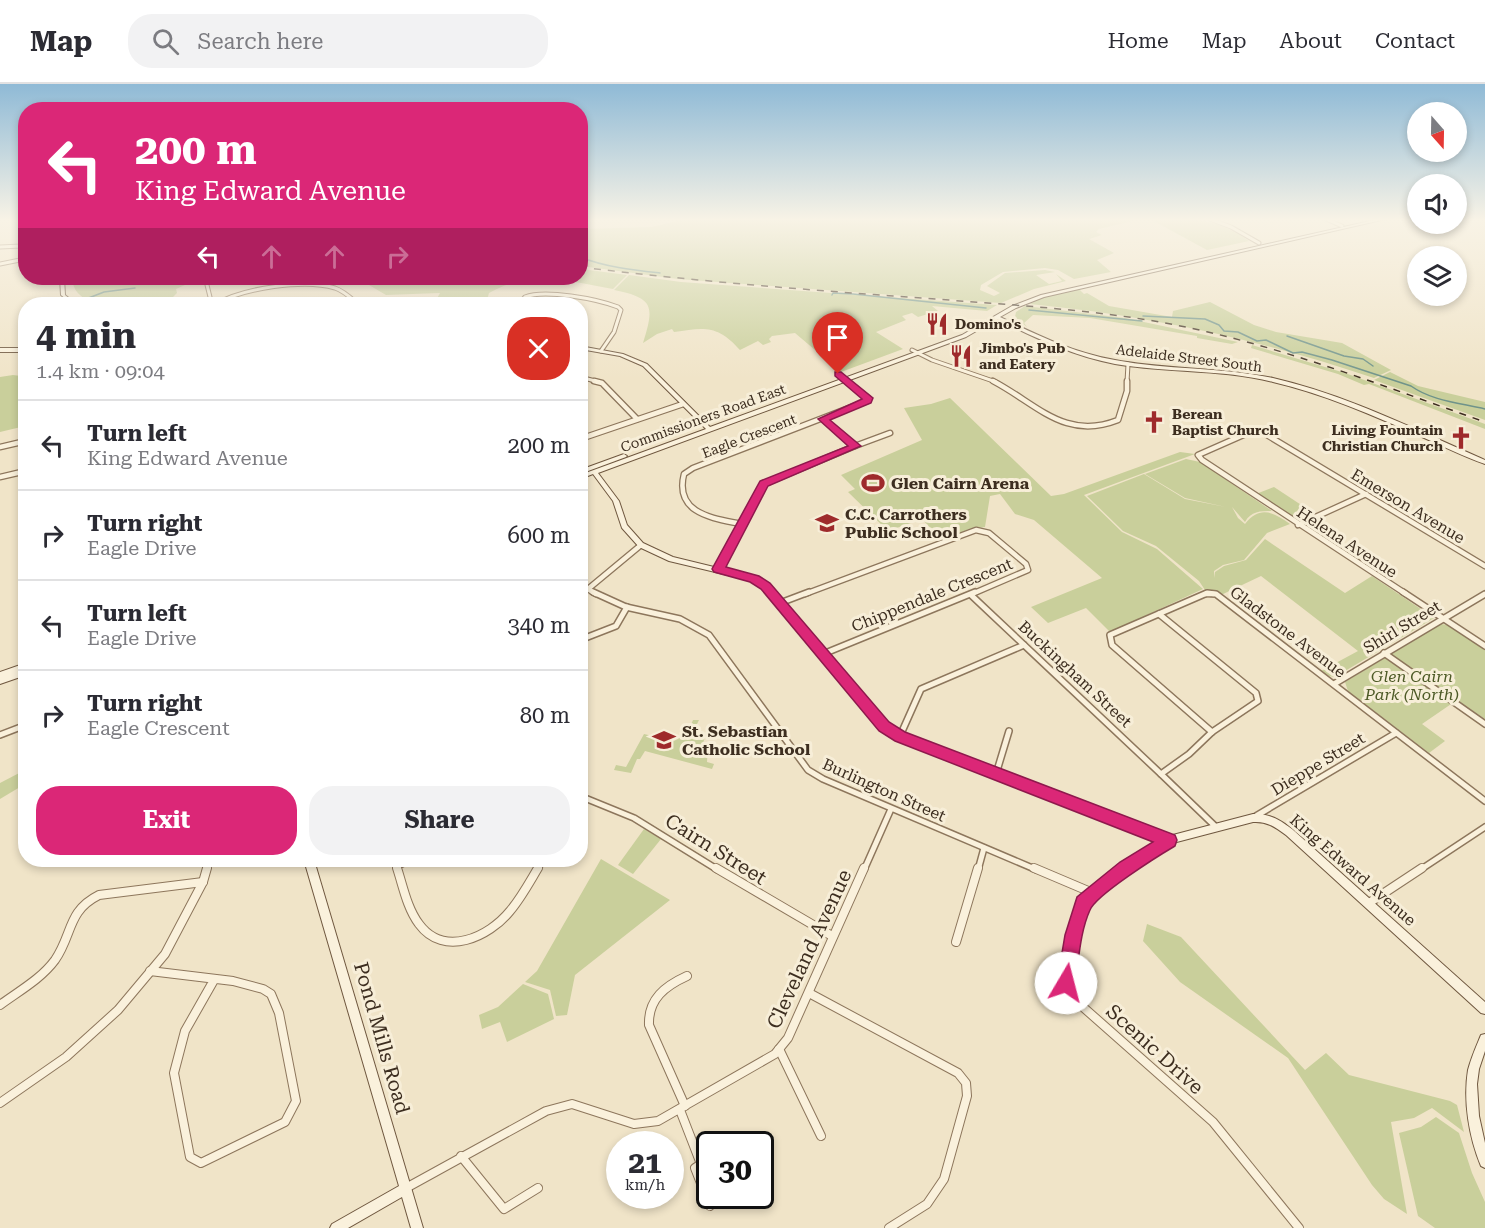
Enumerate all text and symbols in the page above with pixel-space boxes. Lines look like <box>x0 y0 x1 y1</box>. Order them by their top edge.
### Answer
search box <box>128 14 548 68</box>
text: Map <box>30 25 92 58</box>
icon: search <box>149 25 182 58</box>
text: Search here <box>197 29 323 54</box>
text: Home <box>1108 29 1169 53</box>
text: Map <box>1202 29 1247 53</box>
text: About <box>1280 29 1342 53</box>
text: Contact <box>1375 29 1455 53</box>
north arrow <box>1407 102 1467 162</box>
map controls <box>1407 102 1467 306</box>
text: 200 m <box>135 125 257 174</box>
icon: left <box>36 126 114 204</box>
button: sound <box>1407 174 1467 234</box>
text: King Edward Avenue <box>135 175 406 207</box>
icon: left <box>192 240 225 273</box>
icon: ahead <box>255 240 288 273</box>
icon: ahead <box>318 240 351 273</box>
icon: right <box>381 240 414 273</box>
button: layers <box>1407 246 1467 306</box>
restaurant icon: Domino's <box>924 311 950 337</box>
pin <box>812 312 863 374</box>
text: 4 min <box>36 315 136 357</box>
place label: Domino's <box>955 316 1021 332</box>
button: close <box>507 317 570 380</box>
icon: arrive <box>821 321 854 354</box>
place label: Jimbo's Pub and Eatery <box>979 340 1065 372</box>
street label: Adelaide Street South <box>1115 341 1263 375</box>
restaurant icon: Jimbo's Pub and Eatery <box>948 343 974 369</box>
text: 1.4 km · 09:04 <box>36 359 165 383</box>
street label: Commissioners Road East <box>618 381 788 455</box>
place label: Berean Baptist Church <box>1172 406 1279 438</box>
church icon: Berean Baptist Church <box>1141 409 1167 435</box>
street label: Eagle Crescent <box>700 411 798 461</box>
text: Turn left <box>87 421 187 446</box>
place label: Living Fountain Christian Church <box>1322 422 1444 454</box>
church icon: Living Fountain Christian Church <box>1448 425 1474 451</box>
icon: left <box>36 429 69 462</box>
text: 200 m <box>507 433 570 458</box>
text: King Edward Avenue <box>87 446 288 470</box>
street label: Emerson Avenue <box>1348 465 1468 548</box>
sports icon: Glen Cairn Arena <box>860 470 886 496</box>
place label: Glen Cairn Arena <box>891 474 1030 493</box>
street label: Helena Avenue <box>1293 502 1401 582</box>
place label: C.C. Carrothers Public School <box>845 505 967 542</box>
school or university icon: C.C. Carrothers Public School <box>814 510 840 536</box>
text: Turn right <box>87 511 202 536</box>
icon: right <box>36 519 69 552</box>
text: 600 m <box>507 523 570 548</box>
text: Eagle Drive <box>87 536 197 560</box>
street label: Chippendale Crescent <box>849 554 1015 636</box>
street label: Gladstone Avenue <box>1226 582 1350 682</box>
street label: Shirl Street <box>1360 596 1444 658</box>
text: Turn left <box>87 601 187 626</box>
icon: left <box>36 609 69 642</box>
text: 340 m <box>507 613 570 638</box>
street label: Buckingham Street <box>1015 617 1135 731</box>
text: Eagle Drive <box>87 626 197 650</box>
park label: Glen Cairn Park (North) <box>1364 667 1459 704</box>
text: Turn right <box>87 691 202 716</box>
icon: right <box>36 699 69 732</box>
text: 80 m <box>520 703 570 728</box>
text: Eagle Crescent <box>87 716 230 740</box>
place label: St. Sebastian Catholic School <box>682 722 811 759</box>
school or university icon: St. Sebastian Catholic School <box>651 727 677 753</box>
street label: Dieppe Street <box>1268 729 1368 799</box>
street label: Burlington Street <box>820 754 948 826</box>
button: Exit <box>36 786 297 855</box>
button: Share <box>309 786 570 855</box>
street label: Cairn Street <box>661 808 772 890</box>
street label: King Edward Avenue <box>1286 810 1420 930</box>
street label: Cleveland Avenue <box>762 866 856 1032</box>
position arrow <box>1034 951 1098 1015</box>
street label: Pond Mills Road <box>349 959 415 1117</box>
street label: Scenic Drive <box>1101 999 1209 1099</box>
speed limit sign: 30 <box>696 1131 774 1209</box>
text: 21 <box>628 1145 662 1180</box>
text: km/h <box>625 1176 665 1194</box>

